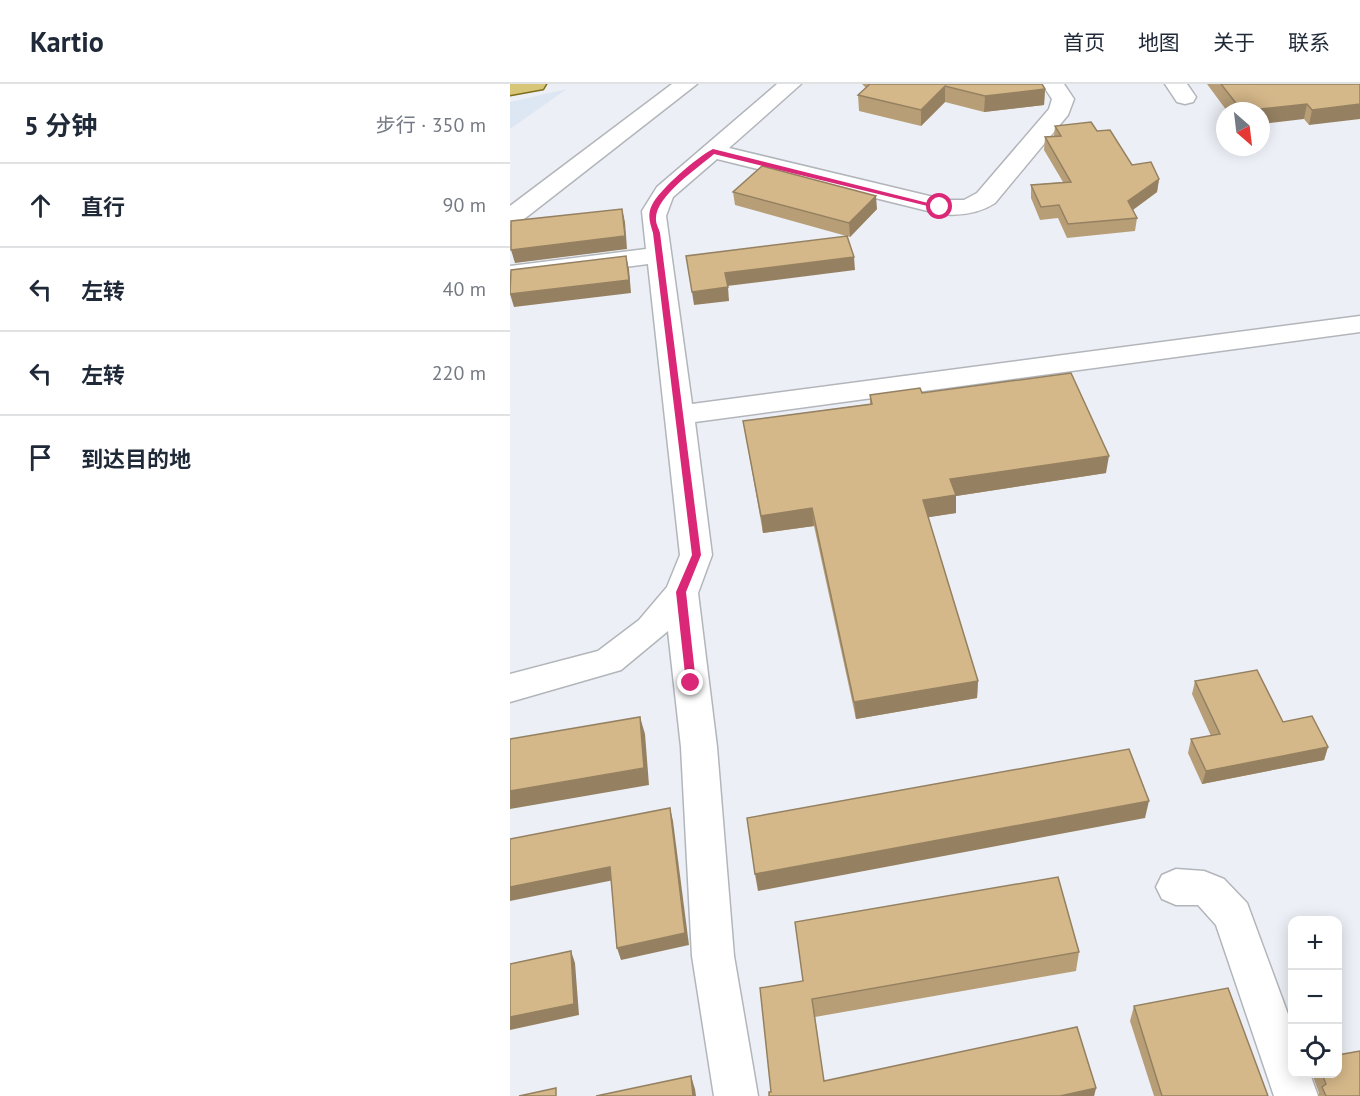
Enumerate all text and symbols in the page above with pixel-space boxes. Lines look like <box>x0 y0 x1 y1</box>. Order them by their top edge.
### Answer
text: Kartio <box>30 23 104 60</box>
text: 首页 <box>1063 29 1105 56</box>
text: 地图 <box>1138 29 1180 56</box>
text: 关于 <box>1213 29 1255 56</box>
text: 联系 <box>1288 29 1330 56</box>
north arrow <box>1216 102 1270 156</box>
text: 5 分钟 <box>24 109 97 142</box>
text: 步行 · 350 m <box>376 112 486 138</box>
icon: ahead <box>24 189 57 222</box>
text: 90 m <box>443 192 486 218</box>
text: 直行 <box>81 193 125 221</box>
route start <box>926 193 952 219</box>
icon: left <box>24 273 57 306</box>
text: 40 m <box>443 276 486 302</box>
text: 左转 <box>81 277 125 305</box>
icon: left <box>24 357 57 390</box>
text: 220 m <box>432 360 486 386</box>
text: 左转 <box>81 361 125 389</box>
icon: arrive <box>24 441 57 474</box>
text: 到达目的地 <box>81 445 191 473</box>
route end <box>677 669 703 695</box>
map controls <box>1288 916 1342 1078</box>
button: + <box>1288 916 1342 970</box>
button: − <box>1288 970 1342 1024</box>
button: locate <box>1288 1024 1342 1078</box>

